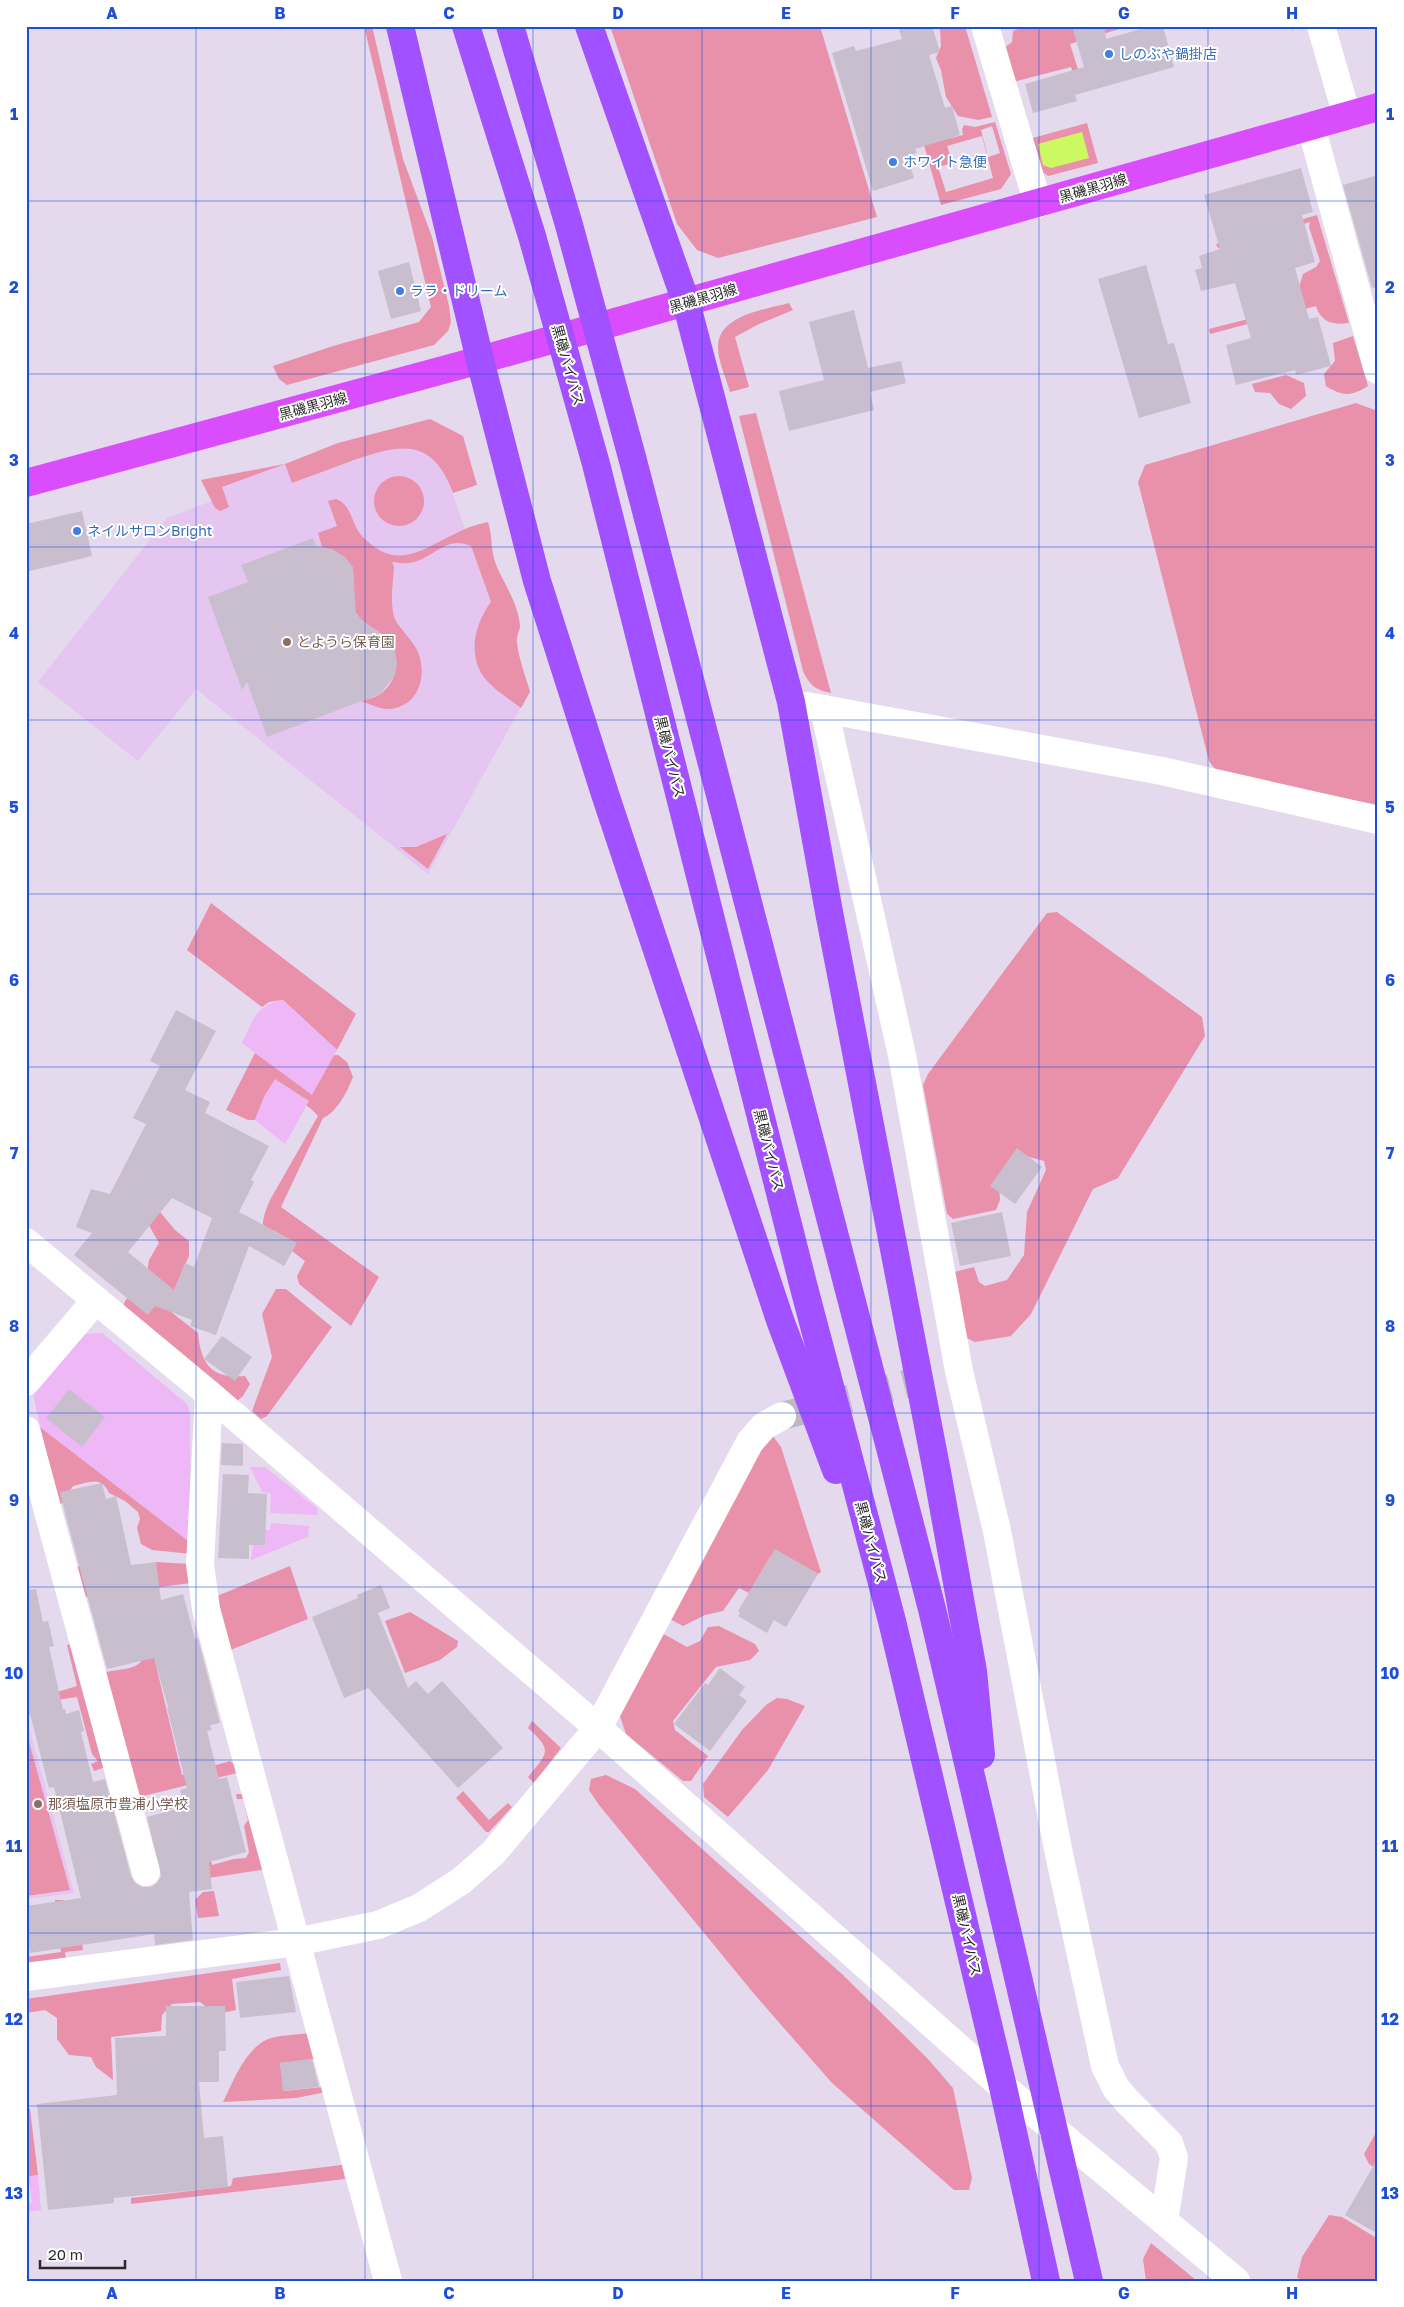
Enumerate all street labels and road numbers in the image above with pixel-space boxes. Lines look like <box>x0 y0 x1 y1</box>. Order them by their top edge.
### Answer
street label: 黒磯黒羽線 <box>1057 170 1129 205</box>
street label: 黒磯黒羽線 <box>667 280 739 315</box>
street label: 黒磯バイパス <box>549 322 588 407</box>
street label: 黒磯黒羽線 <box>277 388 349 423</box>
street label: 黒磯バイパス <box>652 714 689 800</box>
street label: 黒磯バイパス <box>751 1107 788 1193</box>
street label: 黒磯バイパス <box>852 1499 891 1585</box>
street label: 黒磯バイパス <box>950 1892 985 1978</box>

